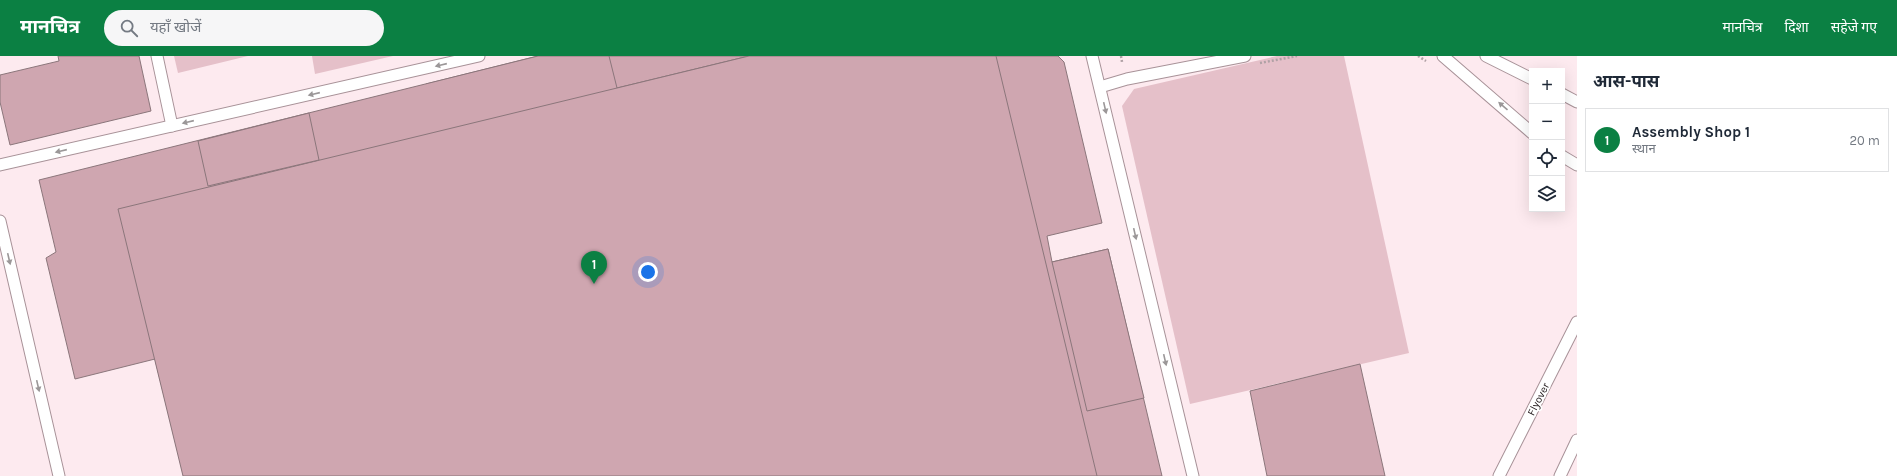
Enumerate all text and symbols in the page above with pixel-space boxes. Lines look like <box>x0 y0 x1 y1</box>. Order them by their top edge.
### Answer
search box <box>104 10 384 46</box>
text: मानचित्र <box>20 16 80 38</box>
icon: search <box>118 17 140 39</box>
text: यहाँ खोजें <box>150 18 201 36</box>
text: मानचित्र <box>1723 19 1763 36</box>
text: दिशा <box>1785 19 1809 36</box>
text: सहेजे गए <box>1831 19 1877 36</box>
one-way arrow <box>435 62 447 68</box>
map controls <box>1529 68 1565 212</box>
button: + <box>1529 68 1565 104</box>
text: आस-पास <box>1593 71 1659 91</box>
one-way arrow <box>308 91 321 97</box>
one-way arrow <box>1102 101 1108 114</box>
one-way arrow <box>1498 102 1508 111</box>
button: − <box>1529 104 1565 140</box>
one-way arrow <box>181 120 194 126</box>
text: Assembly Shop 1 <box>1632 123 1750 141</box>
text: 1 <box>1605 133 1609 148</box>
text: 20 m <box>1850 133 1880 148</box>
button: locate <box>1529 140 1565 176</box>
text: स्थान <box>1632 141 1656 156</box>
one-way arrow <box>55 149 67 155</box>
button: layers <box>1529 176 1565 212</box>
one-way arrow <box>1132 228 1138 240</box>
pin: 1 <box>581 251 607 284</box>
one-way arrow <box>6 253 12 265</box>
your location <box>638 262 658 282</box>
one-way arrow <box>1163 354 1169 367</box>
one-way arrow <box>35 380 41 392</box>
street label: Flyover <box>1525 381 1552 418</box>

